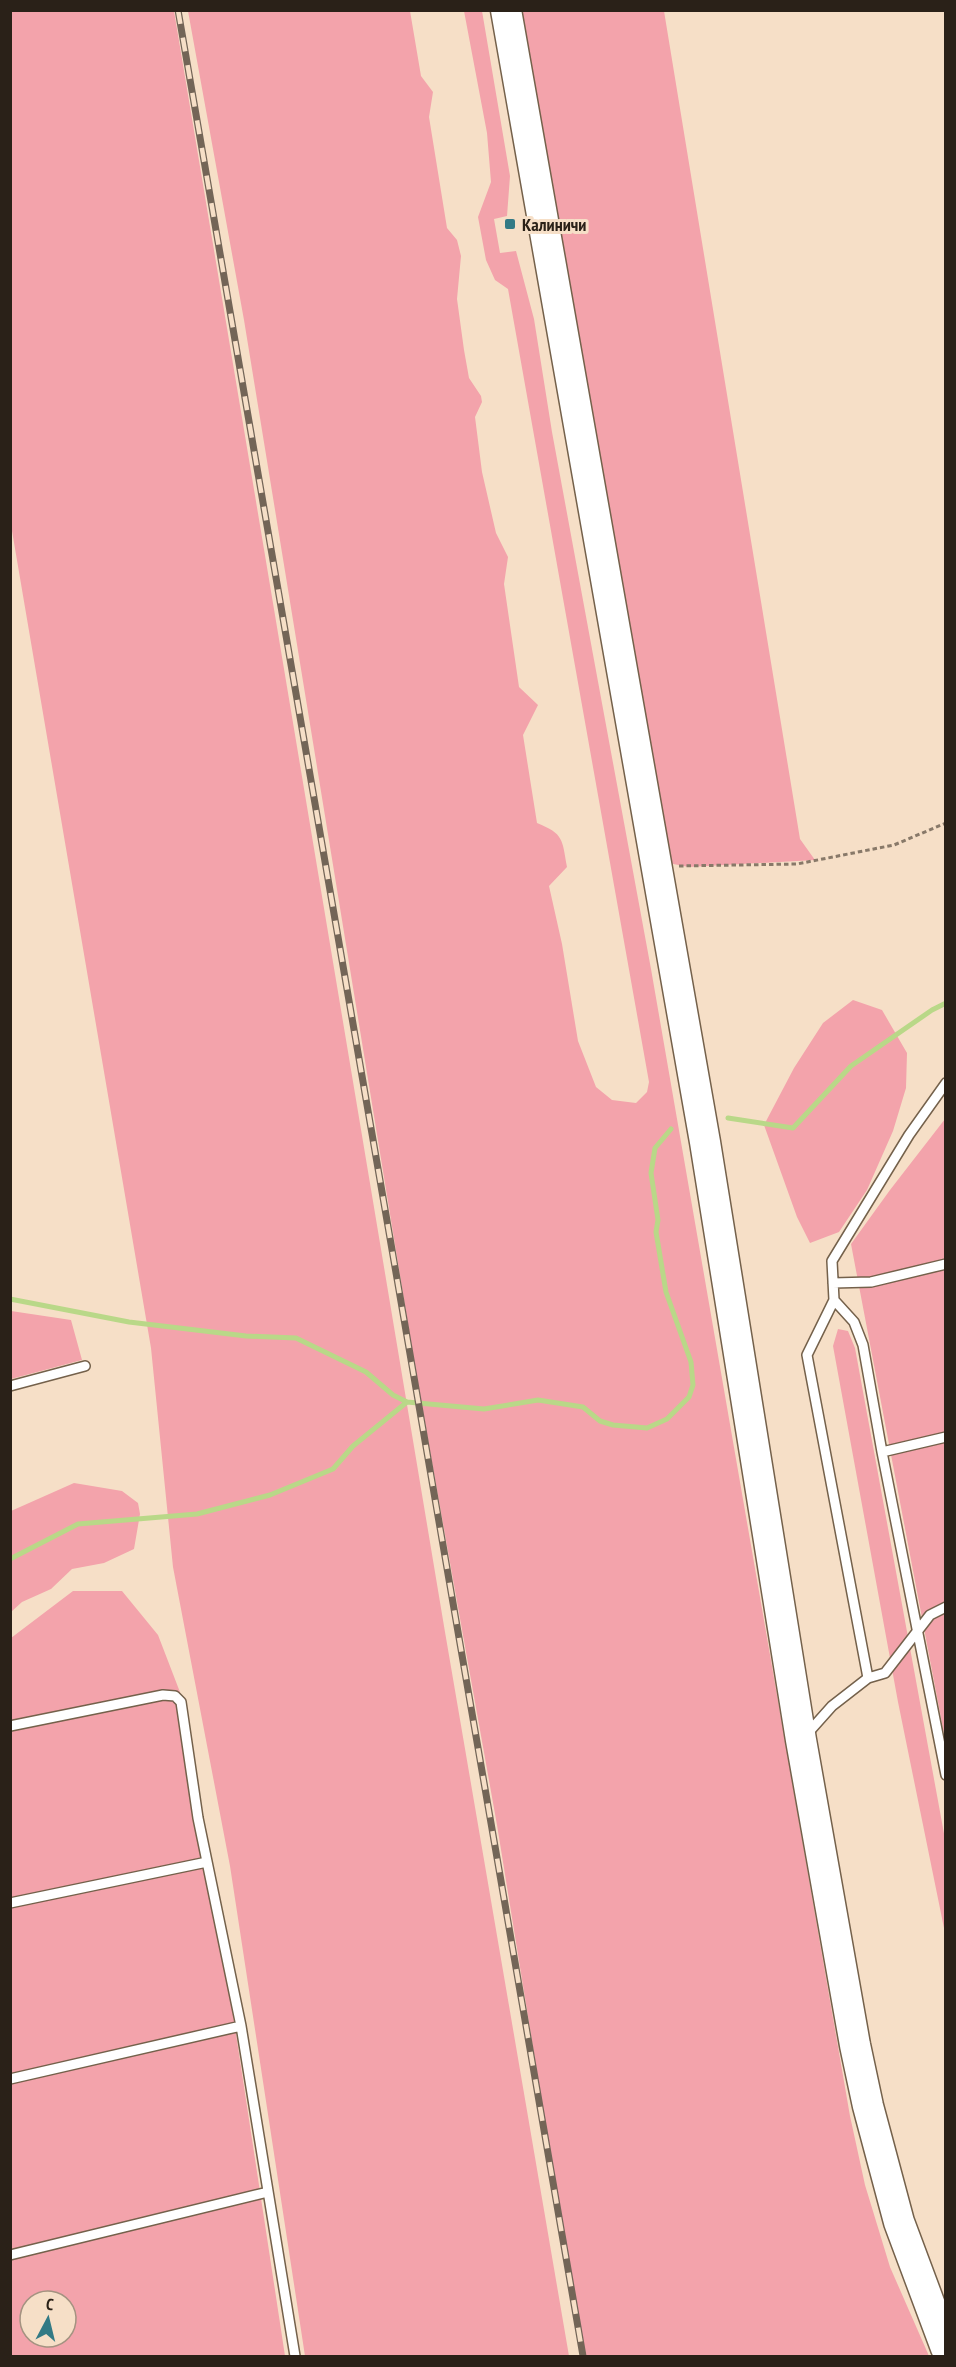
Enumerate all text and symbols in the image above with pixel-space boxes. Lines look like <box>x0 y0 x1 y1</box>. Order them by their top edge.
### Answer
place label: Калиничи <box>522 213 586 236</box>
marker: Калиничи <box>503 217 517 231</box>
north arrow <box>18 2289 78 2349</box>
text: С <box>45 2294 55 2315</box>

